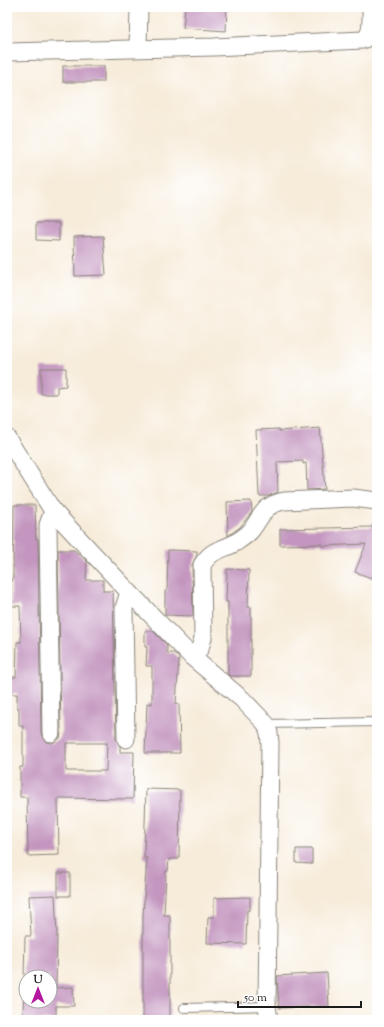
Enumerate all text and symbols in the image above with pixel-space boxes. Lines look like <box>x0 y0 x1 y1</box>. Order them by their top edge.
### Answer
north arrow <box>18 969 58 1009</box>
text: U <box>33 972 43 988</box>
scale bar <box>238 983 361 1009</box>
text: 50 m <box>243 989 267 1007</box>

